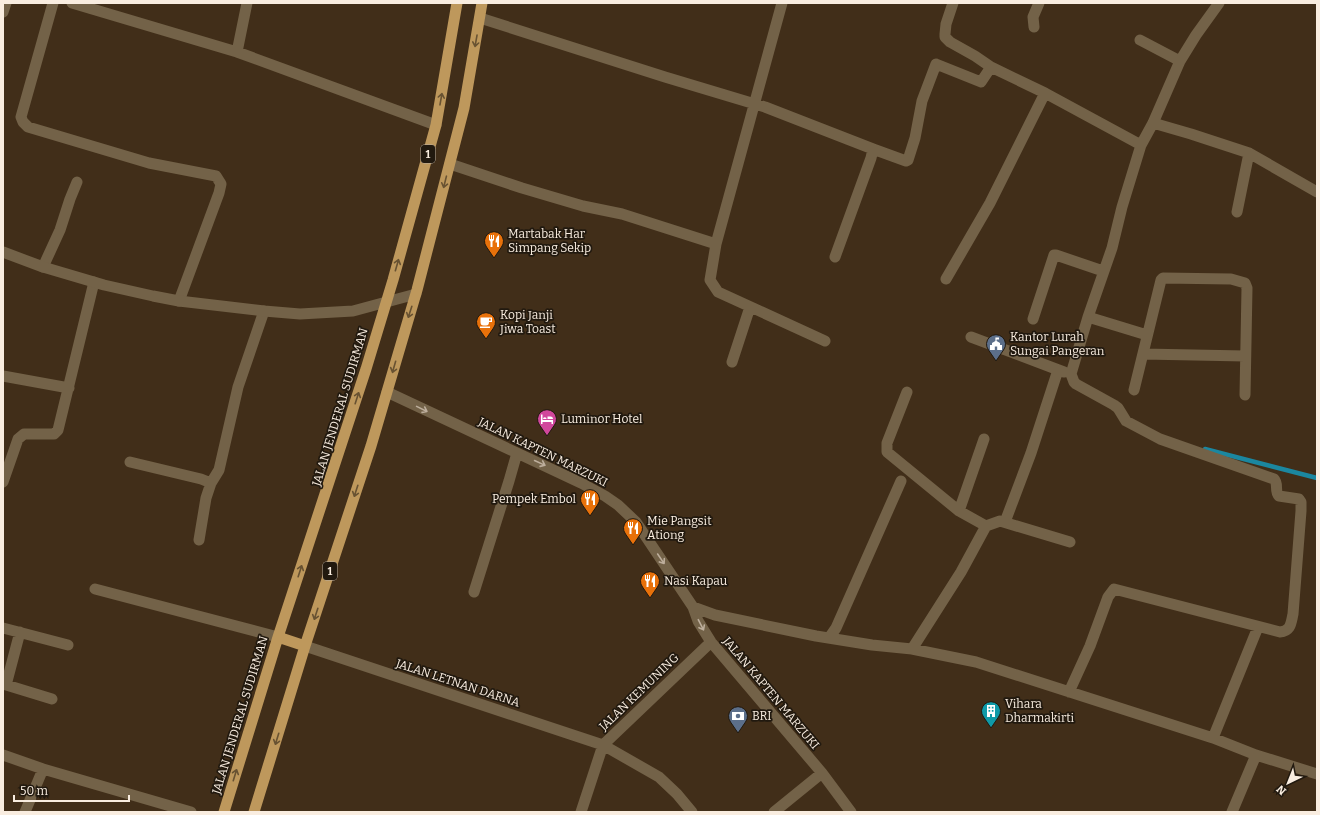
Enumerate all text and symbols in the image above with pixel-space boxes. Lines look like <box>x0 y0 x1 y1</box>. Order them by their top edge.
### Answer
one-way arrow <box>471 35 479 48</box>
one-way arrow <box>437 92 445 105</box>
road number: 1 <box>421 145 435 163</box>
one-way arrow <box>441 175 449 188</box>
place label: Martabak Har Simpang Sekip <box>508 227 591 255</box>
restaurant icon: Martabak Har Simpang Sekip <box>483 230 505 258</box>
one-way arrow <box>394 259 401 272</box>
one-way arrow <box>406 305 413 318</box>
place label: Kopi Janji Jiwa Toast <box>499 308 556 336</box>
cafe icon: Kopi Janji Jiwa Toast <box>475 311 497 339</box>
street label: JALAN JENDERAL SUDIRMAN <box>309 326 371 489</box>
place label: Kantor Lurah Sungai Pangeran <box>1010 330 1105 358</box>
public building icon: Kantor Lurah Sungai Pangeran <box>985 333 1007 361</box>
one-way arrow <box>390 360 397 373</box>
one-way arrow <box>354 391 361 404</box>
one-way arrow <box>416 406 428 413</box>
hotel icon: Luminor Hotel <box>536 408 558 436</box>
place label: Luminor Hotel <box>561 412 643 426</box>
street label: JALAN KAPTEN MARZUKI <box>475 414 610 489</box>
one-way arrow <box>534 460 546 468</box>
one-way arrow <box>352 485 360 497</box>
restaurant icon: Pempek Embol <box>579 488 601 516</box>
place label: Pempek Embol <box>492 492 577 506</box>
place label: Mie Pangsit Ationg <box>647 514 712 542</box>
restaurant icon: Mie Pangsit Ationg <box>622 517 644 545</box>
one-way arrow <box>657 553 665 564</box>
road number: 1 <box>323 562 337 580</box>
one-way arrow <box>297 565 304 578</box>
restaurant icon: Nasi Kapau <box>639 570 661 598</box>
place label: Nasi Kapau <box>664 574 728 588</box>
one-way arrow <box>312 608 319 621</box>
one-way arrow <box>697 619 705 631</box>
street label: JALAN KAPTEN MARZUKI <box>719 633 822 752</box>
street label: JALAN JENDERAL SUDIRMAN <box>209 634 271 797</box>
street label: JALAN KEMUNING <box>596 650 682 734</box>
street label: JALAN LETNAN DARNA <box>393 656 522 710</box>
place label: Vihara Dharmakirti <box>1005 697 1075 725</box>
building icon: Vihara Dharmakirti <box>980 700 1002 728</box>
bank icon: BRI <box>727 705 749 733</box>
place label: BRI <box>752 709 772 723</box>
one-way arrow <box>273 732 280 745</box>
north arrow <box>1268 763 1308 803</box>
one-way arrow <box>232 768 239 781</box>
scale bar <box>14 777 129 803</box>
text: N <box>1274 782 1289 798</box>
text: 50 m <box>20 784 49 798</box>

